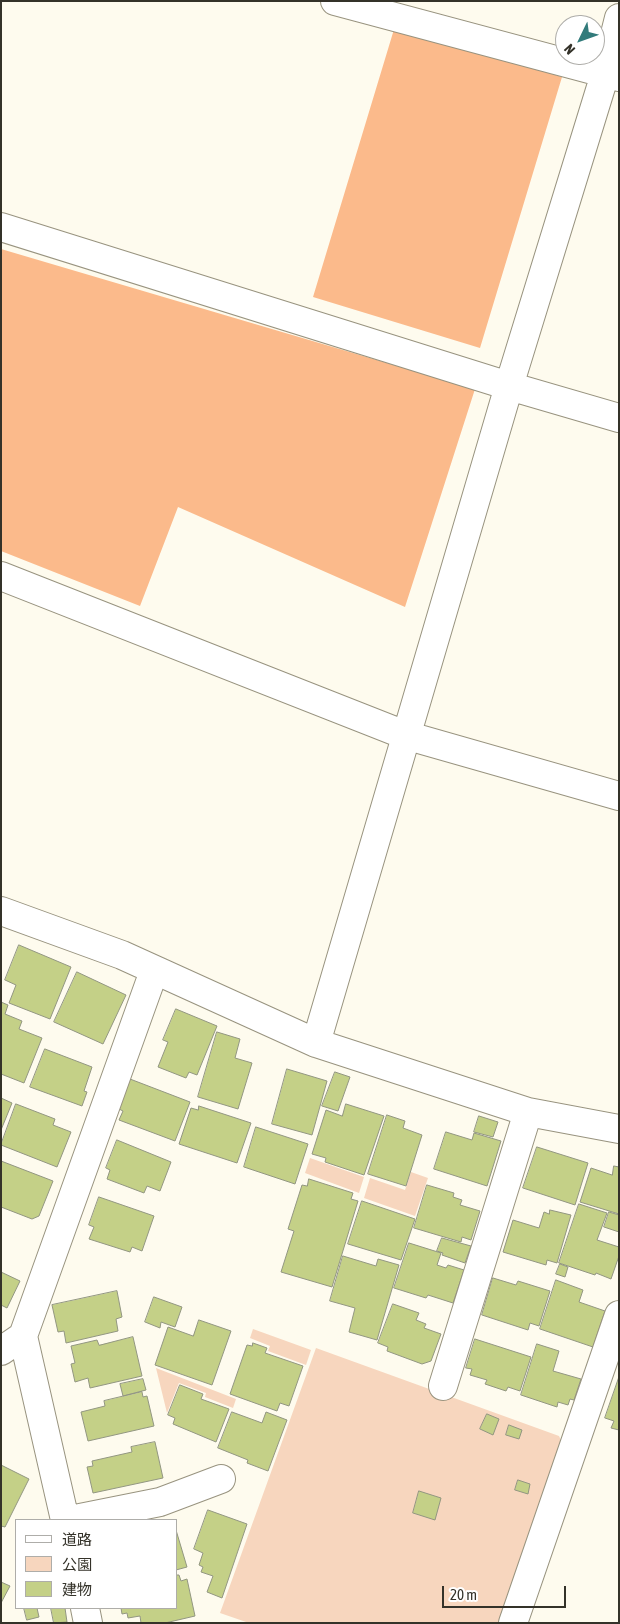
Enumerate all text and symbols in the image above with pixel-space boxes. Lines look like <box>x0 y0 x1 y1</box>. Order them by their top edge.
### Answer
north arrow <box>555 15 605 65</box>
text: N <box>561 41 578 58</box>
legend <box>15 1519 178 1609</box>
text: 道路 <box>62 1531 92 1548</box>
text: 公園 <box>62 1556 92 1573</box>
scale bar <box>445 1576 569 1608</box>
text: 建物 <box>62 1581 92 1598</box>
text: 20 m <box>450 1586 477 1603</box>

